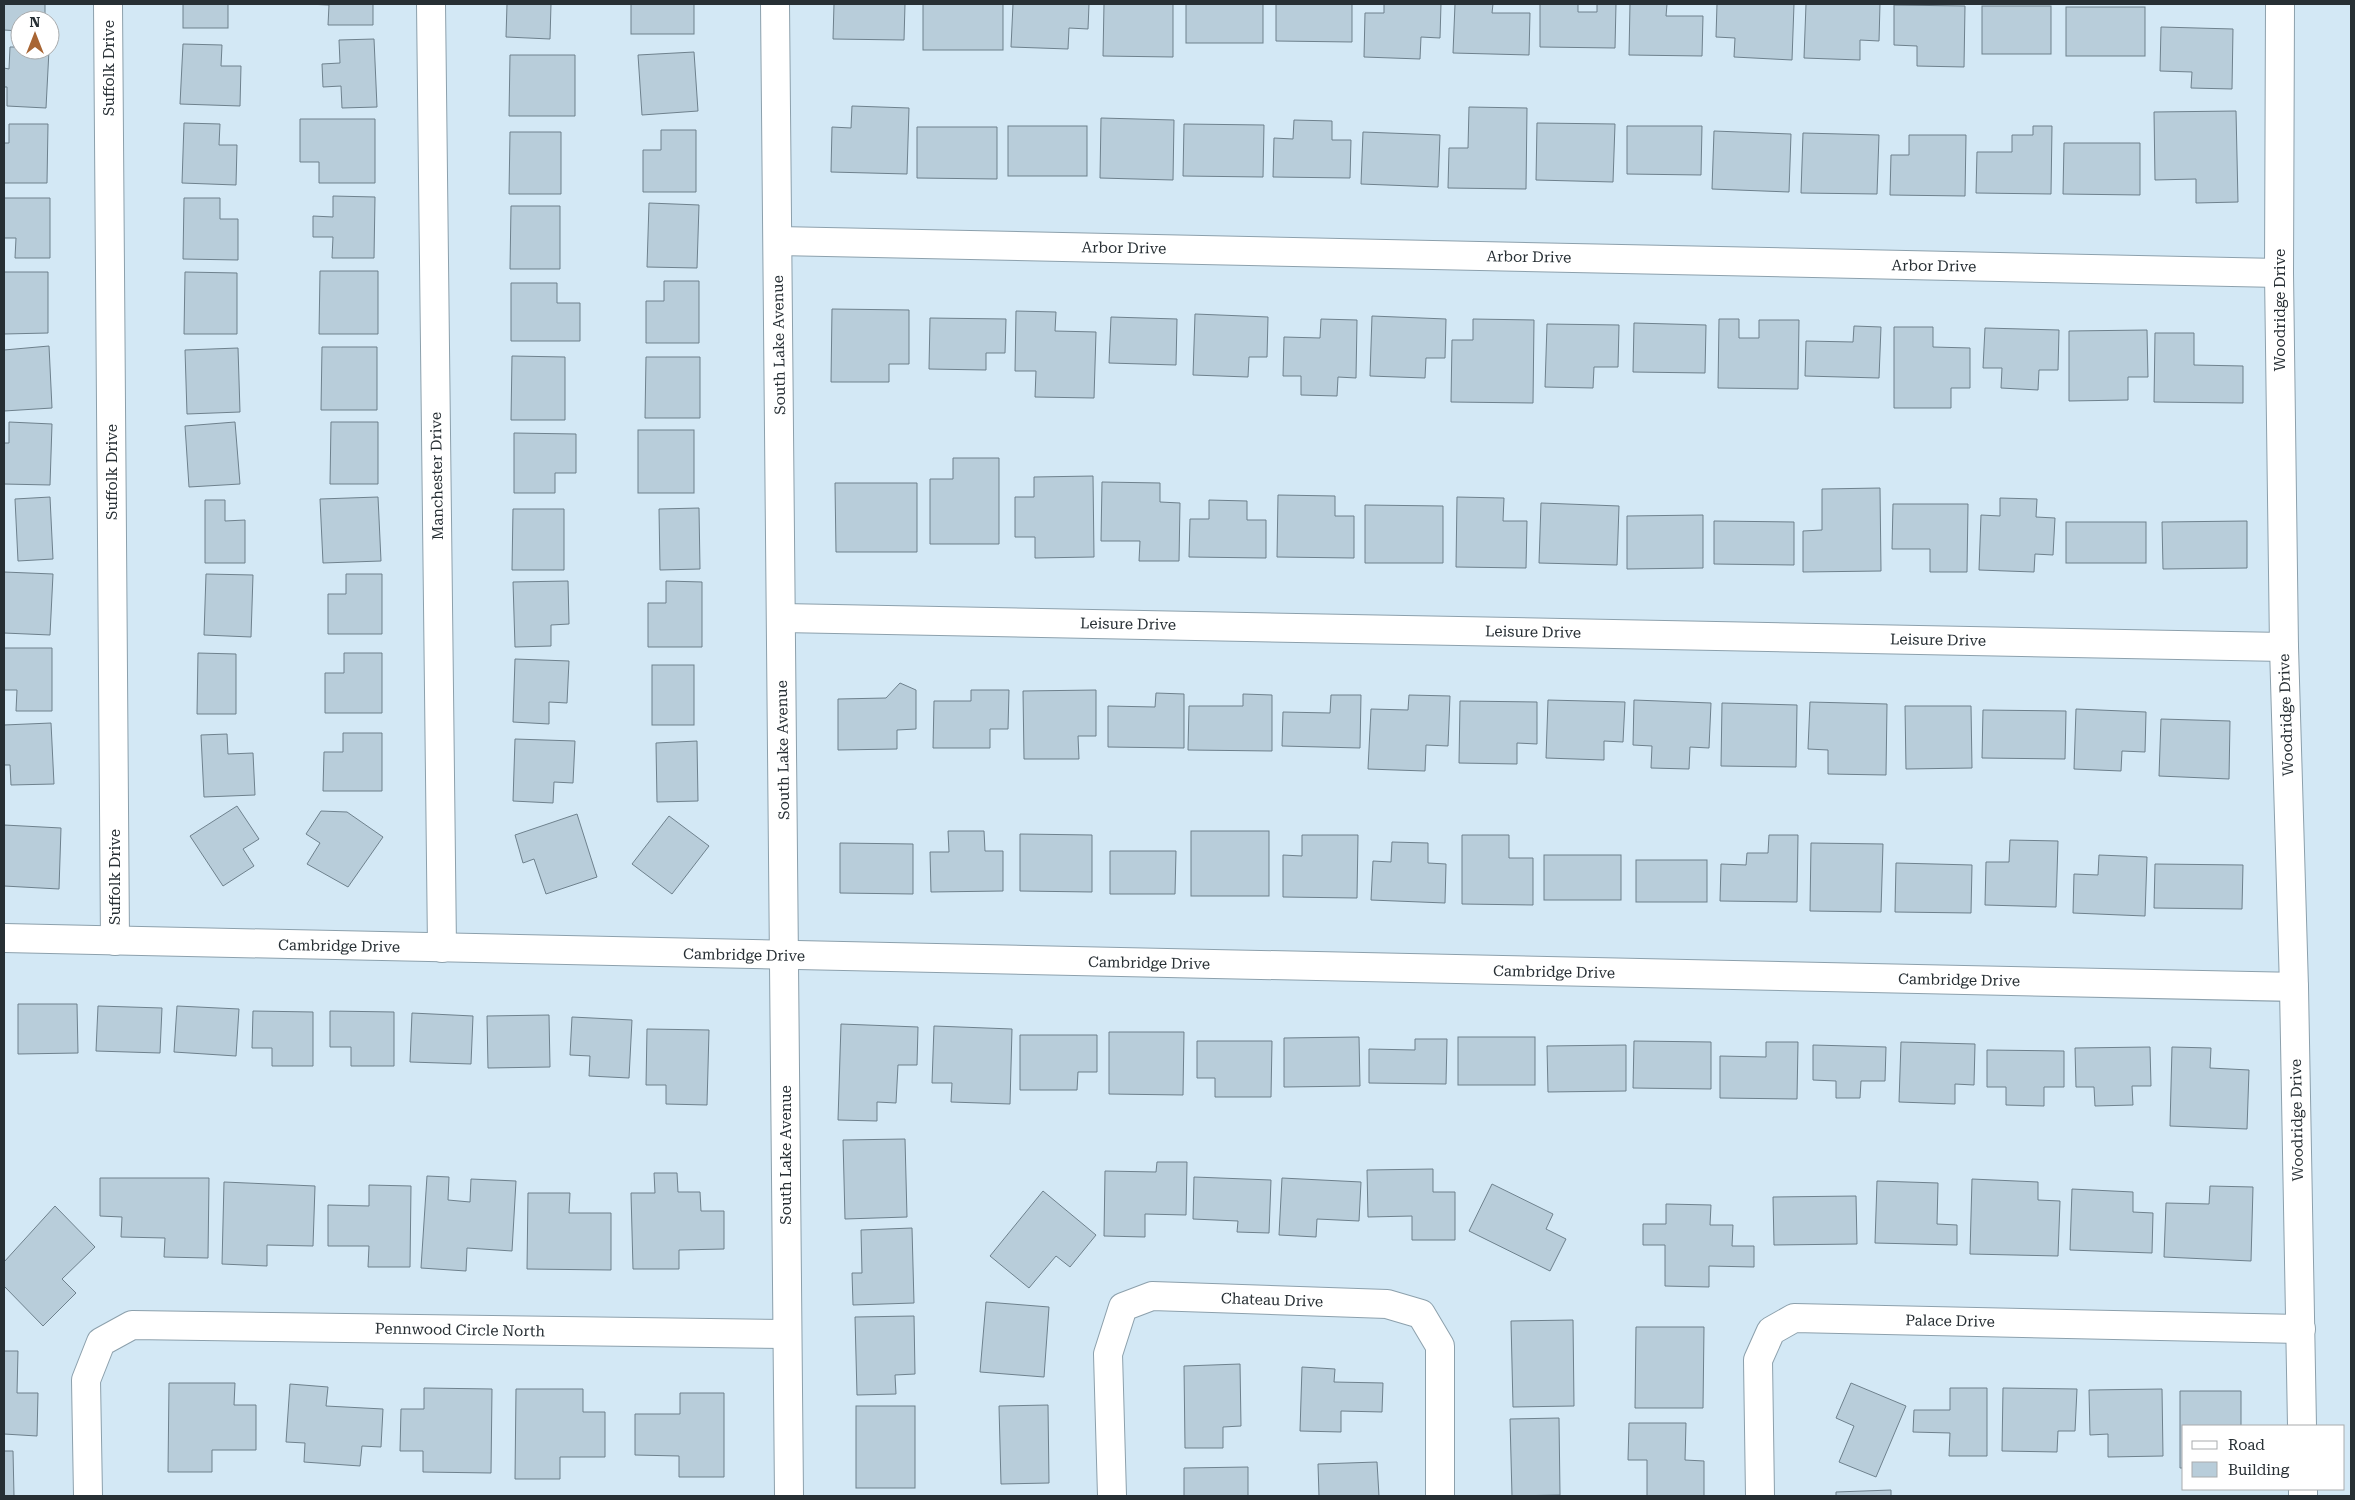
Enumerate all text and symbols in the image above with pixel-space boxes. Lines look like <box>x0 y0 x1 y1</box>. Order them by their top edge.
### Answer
north arrow <box>10 10 60 60</box>
text: N <box>30 14 41 30</box>
street label: Suffolk Drive <box>100 20 118 116</box>
street label: Arbor Drive <box>1082 238 1166 258</box>
street label: Arbor Drive <box>1487 247 1571 267</box>
street label: Woodridge Drive <box>2271 249 2289 371</box>
street label: Arbor Drive <box>1892 256 1976 276</box>
street label: South Lake Avenue <box>769 275 789 415</box>
street label: Manchester Drive <box>427 412 447 540</box>
street label: Suffolk Drive <box>103 424 121 520</box>
street label: Leisure Drive <box>1080 614 1176 634</box>
street label: Leisure Drive <box>1485 622 1581 642</box>
street label: Leisure Drive <box>1890 630 1986 650</box>
street label: Woodridge Drive <box>2275 653 2297 777</box>
street label: South Lake Avenue <box>773 680 793 820</box>
street label: Suffolk Drive <box>106 829 124 925</box>
street label: Cambridge Drive <box>278 936 400 956</box>
street label: Cambridge Drive <box>683 945 805 965</box>
street label: Cambridge Drive <box>1088 953 1210 973</box>
street label: Cambridge Drive <box>1493 962 1615 982</box>
street label: Cambridge Drive <box>1898 970 2020 990</box>
street label: Woodridge Drive <box>2287 1059 2307 1181</box>
street label: South Lake Avenue <box>777 1085 795 1225</box>
street label: Chateau Drive <box>1221 1289 1323 1311</box>
street label: Palace Drive <box>1905 1311 1995 1331</box>
street label: Pennwood Circle North <box>375 1320 546 1340</box>
legend <box>2182 1425 2345 1490</box>
text: Road <box>2228 1436 2265 1454</box>
text: Building <box>2228 1461 2290 1479</box>

